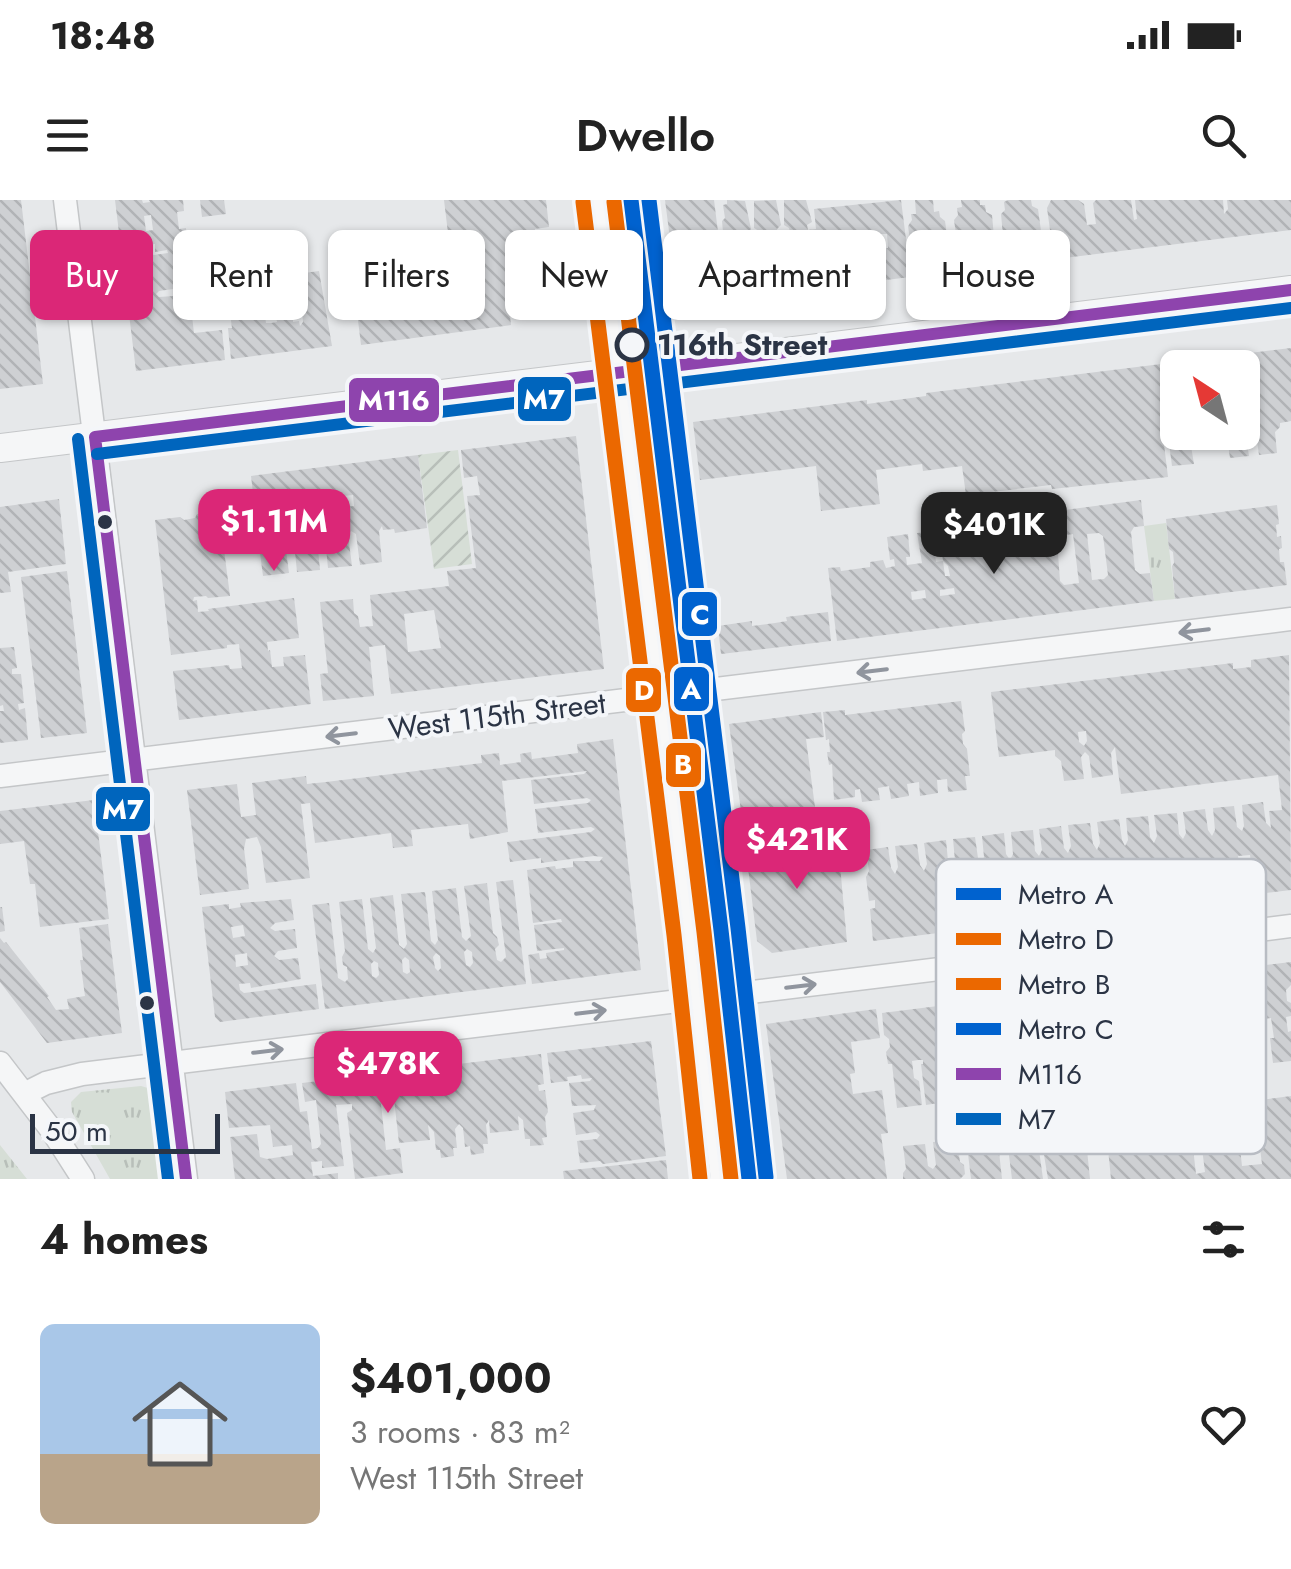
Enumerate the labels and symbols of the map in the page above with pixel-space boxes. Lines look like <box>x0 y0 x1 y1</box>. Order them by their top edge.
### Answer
place label: 116th Street <box>657 323 828 366</box>
marker: 116th Street <box>616 329 648 361</box>
north arrow <box>1160 350 1260 450</box>
line badge: M7 <box>516 375 573 423</box>
line badge: M116 <box>347 376 441 424</box>
text: M7 <box>523 379 565 420</box>
text: M116 <box>358 380 430 421</box>
pin: $1.11M <box>193 489 355 574</box>
pin: $401K <box>924 492 1064 577</box>
unlabelled marker <box>95 512 115 532</box>
line badge: C <box>680 590 719 638</box>
text: C <box>690 594 710 635</box>
one-way arrow <box>1179 622 1211 641</box>
one-way arrow <box>856 662 888 680</box>
line badge: A <box>672 665 711 713</box>
line badge: D <box>624 666 663 714</box>
text: A <box>680 669 702 710</box>
text: D <box>634 670 654 711</box>
street label: West 115th Street <box>386 681 609 750</box>
one-way arrow <box>325 726 357 745</box>
line badge: B <box>664 741 703 789</box>
text: B <box>674 744 692 785</box>
line badge: M7 <box>94 785 152 833</box>
text: M7 <box>102 789 144 830</box>
pin: $421K <box>727 807 867 892</box>
legend <box>936 859 1266 1154</box>
text: Metro A <box>1018 874 1114 915</box>
text: Metro D <box>1018 919 1114 960</box>
text: Metro B <box>1018 964 1110 1005</box>
one-way arrow <box>785 976 817 995</box>
unlabelled marker <box>137 993 157 1013</box>
one-way arrow <box>574 1002 607 1021</box>
text: Metro C <box>1018 1009 1114 1050</box>
pin: $478K <box>318 1031 458 1116</box>
one-way arrow <box>252 1041 284 1060</box>
text: M116 <box>1018 1054 1082 1095</box>
text: M7 <box>1018 1099 1056 1140</box>
scale bar <box>30 1109 220 1154</box>

